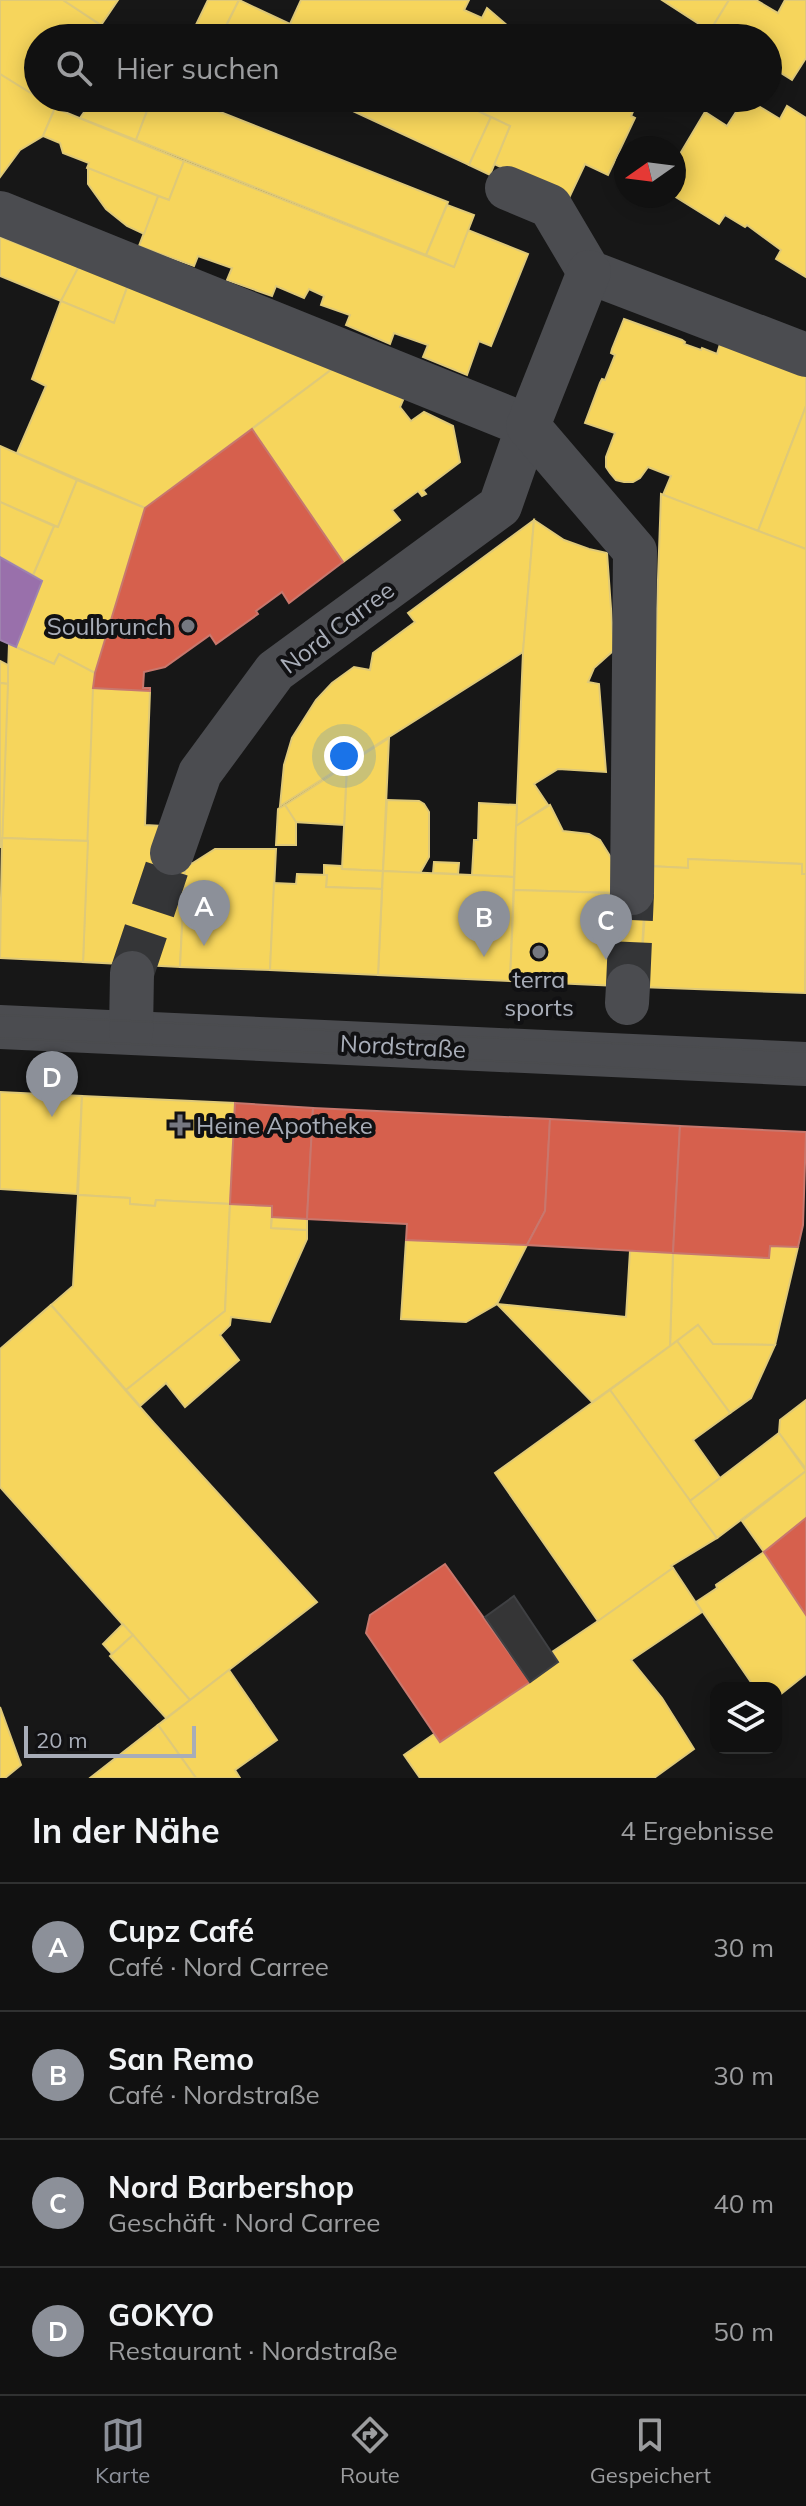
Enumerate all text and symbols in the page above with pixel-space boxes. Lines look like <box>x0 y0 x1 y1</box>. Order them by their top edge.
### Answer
search box <box>24 24 782 112</box>
icon: search <box>52 46 96 90</box>
text: Hier suchen <box>116 49 280 87</box>
north arrow <box>614 136 686 208</box>
street label: Nord Carree <box>274 574 400 680</box>
place label: Soulbrunch <box>47 611 172 641</box>
marker: Soulbrunch <box>179 617 197 635</box>
your location <box>324 736 364 776</box>
pin: A <box>178 880 230 946</box>
pin: B <box>458 891 510 957</box>
pin: C <box>580 894 632 960</box>
marker: terra sports <box>530 943 548 961</box>
place label: terra sports <box>504 964 574 1022</box>
street label: Nordstraße <box>339 1028 467 1064</box>
pin: D <box>26 1051 78 1117</box>
place label: Heine Apotheke <box>196 1110 373 1140</box>
marker: Heine Apotheke <box>171 1116 189 1134</box>
map controls <box>710 1682 782 1754</box>
button: layers <box>710 1682 782 1754</box>
scale bar <box>24 1722 196 1758</box>
text: 20 m <box>36 1726 87 1754</box>
text: In der Nähe <box>32 1809 220 1852</box>
text: 4 Ergebnisse <box>620 1814 774 1847</box>
text: Cupz Café <box>108 1912 254 1950</box>
text: A <box>48 1931 68 1964</box>
text: 30 m <box>713 1931 774 1964</box>
text: Café · Nord Carree <box>108 1950 329 1983</box>
text: San Remo <box>108 2040 254 2078</box>
text: B <box>49 2059 67 2092</box>
text: 30 m <box>713 2059 774 2092</box>
text: Café · Nordstraße <box>108 2078 320 2111</box>
text: Nord Barbershop <box>108 2168 354 2206</box>
text: C <box>49 2187 67 2220</box>
text: 40 m <box>713 2187 774 2220</box>
text: Geschäft · Nord Carree <box>108 2206 380 2239</box>
text: GOKYO <box>108 2296 214 2334</box>
text: D <box>48 2315 68 2348</box>
text: 50 m <box>713 2315 774 2348</box>
text: Restaurant · Nordstraße <box>108 2334 398 2367</box>
tab: Karte <box>95 2413 150 2489</box>
tab: Route <box>340 2413 400 2489</box>
tab: Gespeichert <box>590 2413 711 2489</box>

